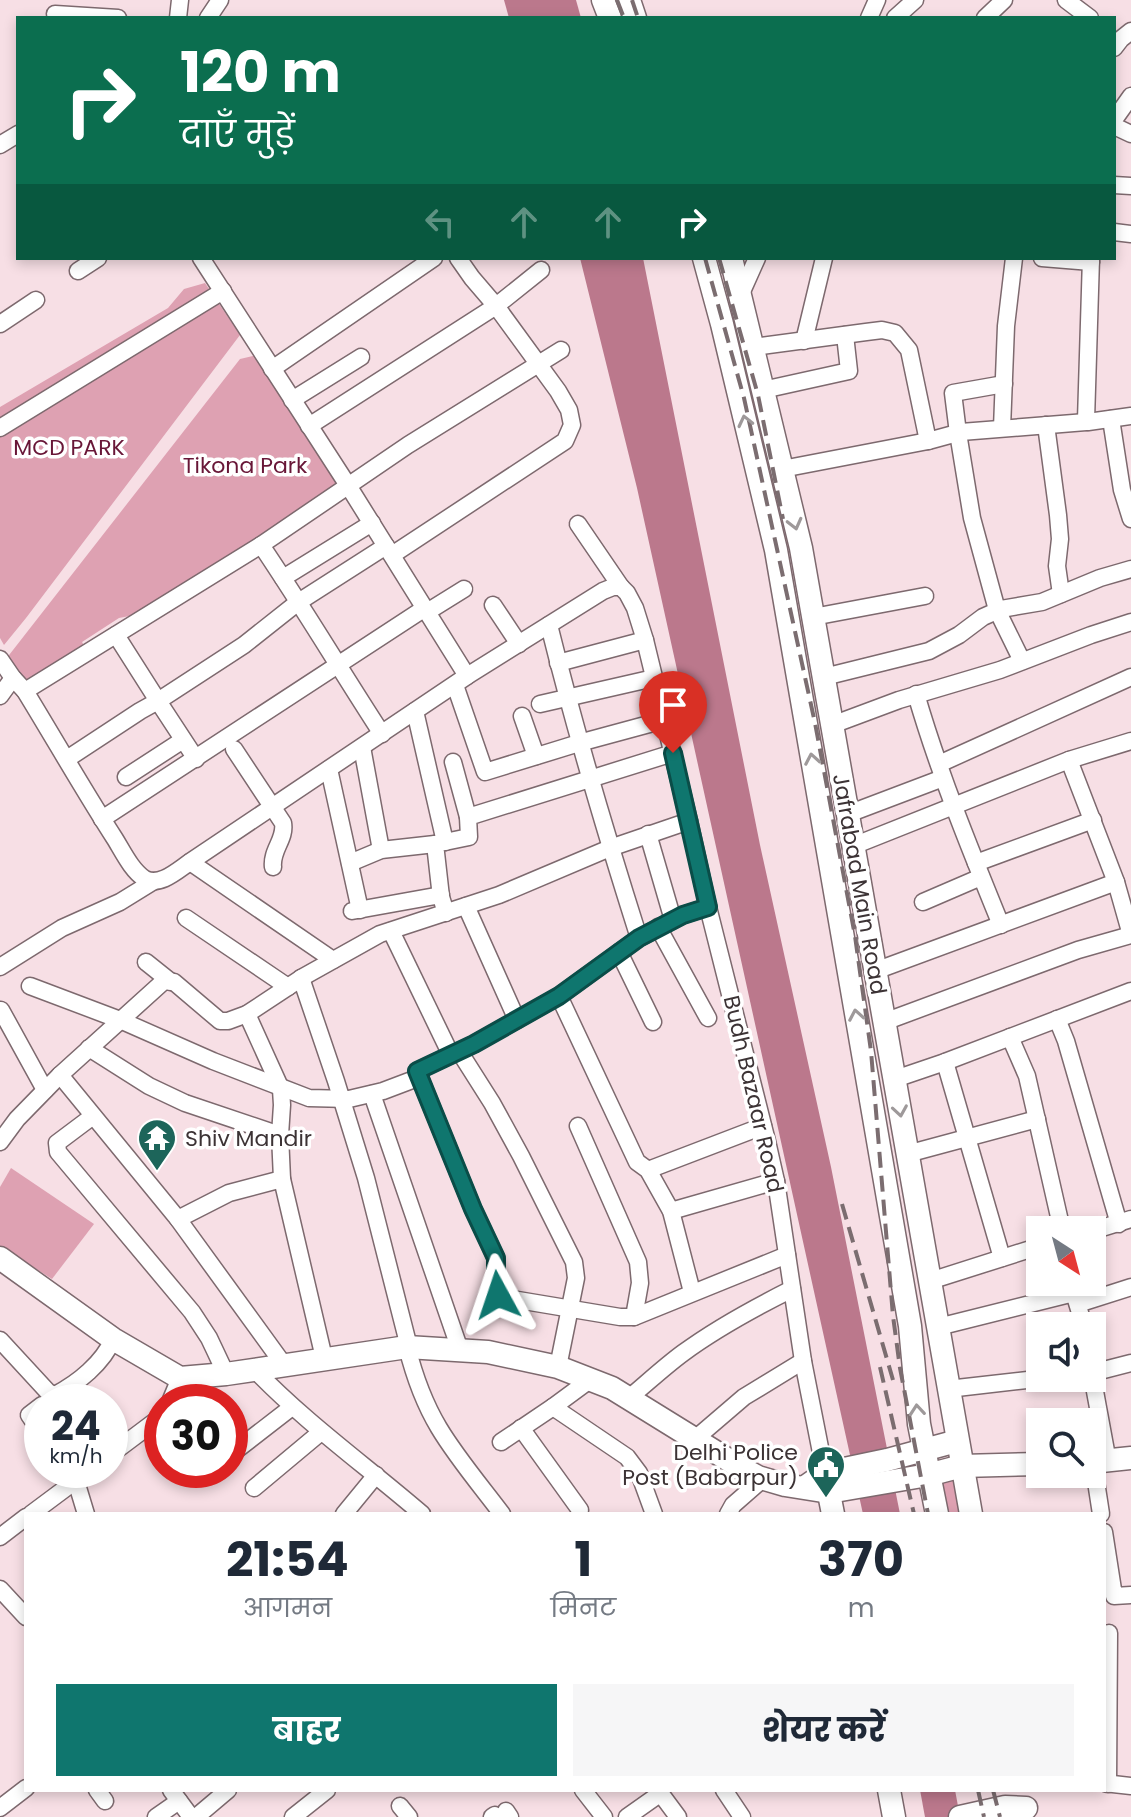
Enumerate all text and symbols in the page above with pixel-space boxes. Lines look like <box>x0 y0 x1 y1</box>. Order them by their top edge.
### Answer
text: 120 m <box>180 33 341 112</box>
icon: right <box>48 48 152 152</box>
text: दाएँ मुड़ें <box>180 109 295 160</box>
icon: left <box>418 200 462 244</box>
icon: ahead <box>502 200 546 244</box>
icon: ahead <box>586 200 630 244</box>
icon: right <box>670 200 714 244</box>
one-way arrow <box>738 415 755 429</box>
park label: MCD PARK <box>13 432 125 463</box>
park label: Tikona Park <box>183 450 308 481</box>
one-way arrow <box>786 517 803 531</box>
pin <box>639 671 707 753</box>
icon: arrive <box>651 683 695 727</box>
one-way arrow <box>805 752 822 765</box>
street label: Jafrabad Main Road <box>825 771 894 997</box>
street label: Budh Bazaar Road <box>716 992 791 1196</box>
one-way arrow <box>849 1008 866 1022</box>
one-way arrow <box>891 1104 908 1118</box>
temple icon: Shiv Mandir <box>136 1117 178 1172</box>
place label: Shiv Mandir <box>185 1123 312 1154</box>
north arrow <box>1026 1216 1106 1296</box>
map controls <box>1026 1216 1106 1488</box>
position arrow <box>456 1253 540 1337</box>
button: sound <box>1026 1312 1106 1392</box>
speed limit sign: 30 <box>144 1384 248 1488</box>
text: 24 <box>51 1398 101 1454</box>
one-way arrow <box>909 1403 926 1416</box>
button: search <box>1026 1408 1106 1488</box>
place label: Delhi Police Post (Babarpur) <box>622 1437 798 1493</box>
text: km/h <box>49 1442 103 1470</box>
public building icon: Delhi Police Post (Babarpur) <box>805 1444 847 1499</box>
text: 21:54 <box>226 1526 349 1593</box>
text: 1 <box>574 1526 592 1593</box>
text: 370 <box>818 1526 904 1593</box>
text: आगमन <box>243 1590 332 1626</box>
text: मिनट <box>551 1590 616 1626</box>
text: m <box>848 1590 874 1626</box>
button: बाहर <box>56 1684 557 1776</box>
button: शेयर करें <box>573 1684 1074 1776</box>

